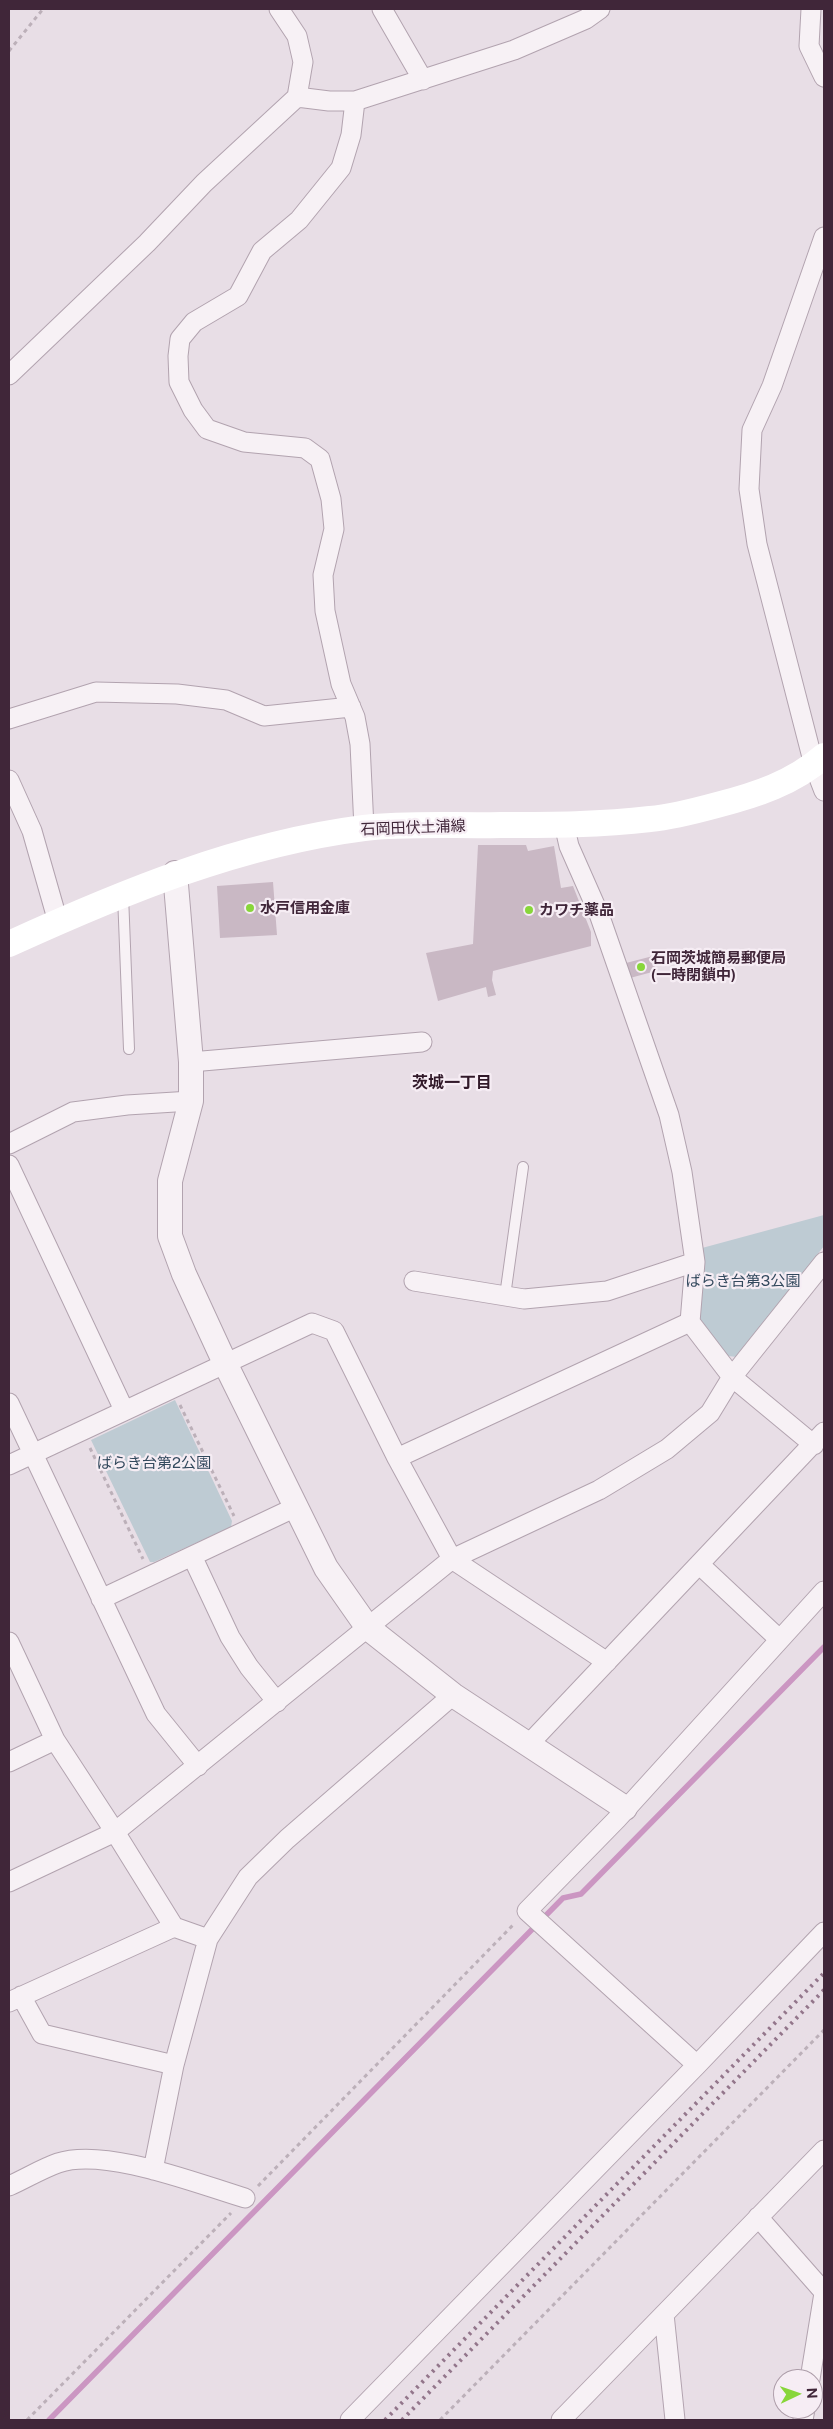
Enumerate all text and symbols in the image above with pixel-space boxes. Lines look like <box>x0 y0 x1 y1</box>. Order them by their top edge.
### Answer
street label: 石岡田伏土浦線 <box>360 817 466 839</box>
place label: 水戸信用金庫 <box>260 899 350 917</box>
place label: カワチ薬品 <box>539 901 614 919</box>
marker: 水戸信用金庫 <box>244 902 256 914</box>
marker: カワチ薬品 <box>523 904 535 916</box>
place label: 石岡茨城簡易郵便局 (一時閉鎖中) <box>651 949 786 984</box>
marker: 石岡茨城簡易郵便局 (一時閉鎖中) <box>635 961 647 973</box>
district label: 茨城一丁目 <box>412 1073 492 1093</box>
park label: ばらき台第3公園 <box>686 1272 800 1290</box>
park label: ばらき台第2公園 <box>97 1454 211 1472</box>
north arrow <box>773 2369 823 2419</box>
text: N <box>804 2387 820 2399</box>

